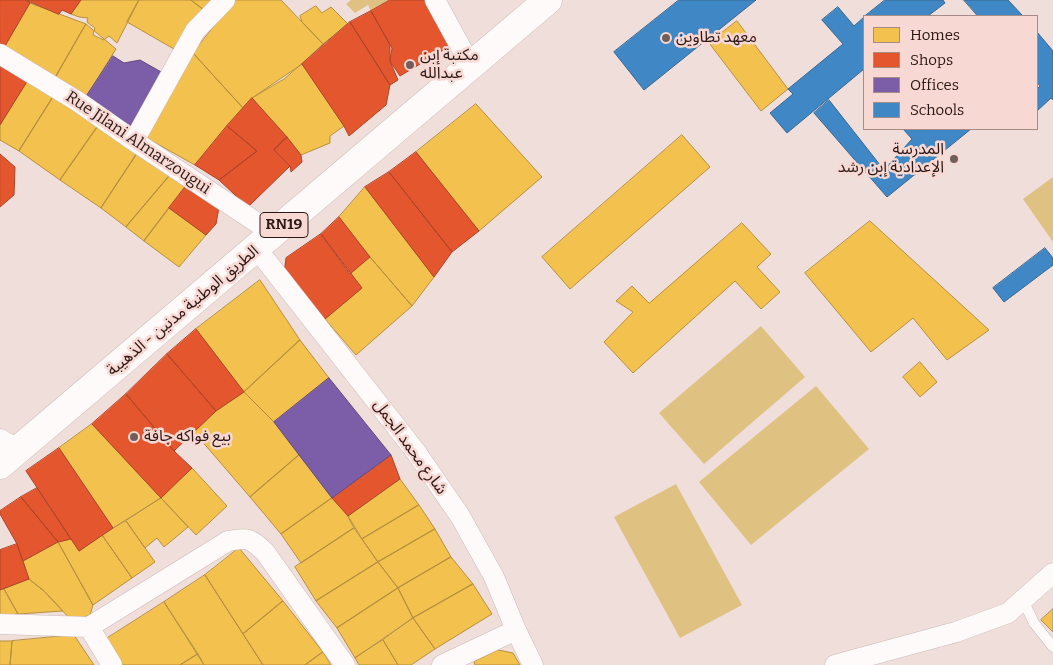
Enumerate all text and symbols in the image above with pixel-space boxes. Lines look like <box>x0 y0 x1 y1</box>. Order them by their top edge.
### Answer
legend <box>863 15 1038 130</box>
text: Homes <box>910 26 960 44</box>
place label: معهد تطاوين <box>676 28 757 48</box>
marker: معهد تطاوين <box>660 32 672 44</box>
place label: مكتبة إبن عبدالله <box>420 46 479 84</box>
text: Shops <box>910 51 953 69</box>
marker: مكتبة إبن عبدالله <box>404 59 416 71</box>
text: Offices <box>910 76 959 94</box>
street label: Rue Jilani Almarzougui <box>62 87 214 199</box>
text: Schools <box>910 101 964 119</box>
place label: المدرسة الإعدادية إبن رشد <box>838 140 944 178</box>
marker: المدرسة الإعدادية إبن رشد <box>948 153 960 165</box>
road number: RN19 <box>260 212 308 238</box>
street label: الطريق الوطنية مدنين - الذهيبة <box>103 242 263 380</box>
street label: شارع محمد الجمل <box>369 396 451 498</box>
place label: بيع فواكه جافة <box>144 427 231 447</box>
marker: بيع فواكه جافة <box>128 431 140 443</box>

